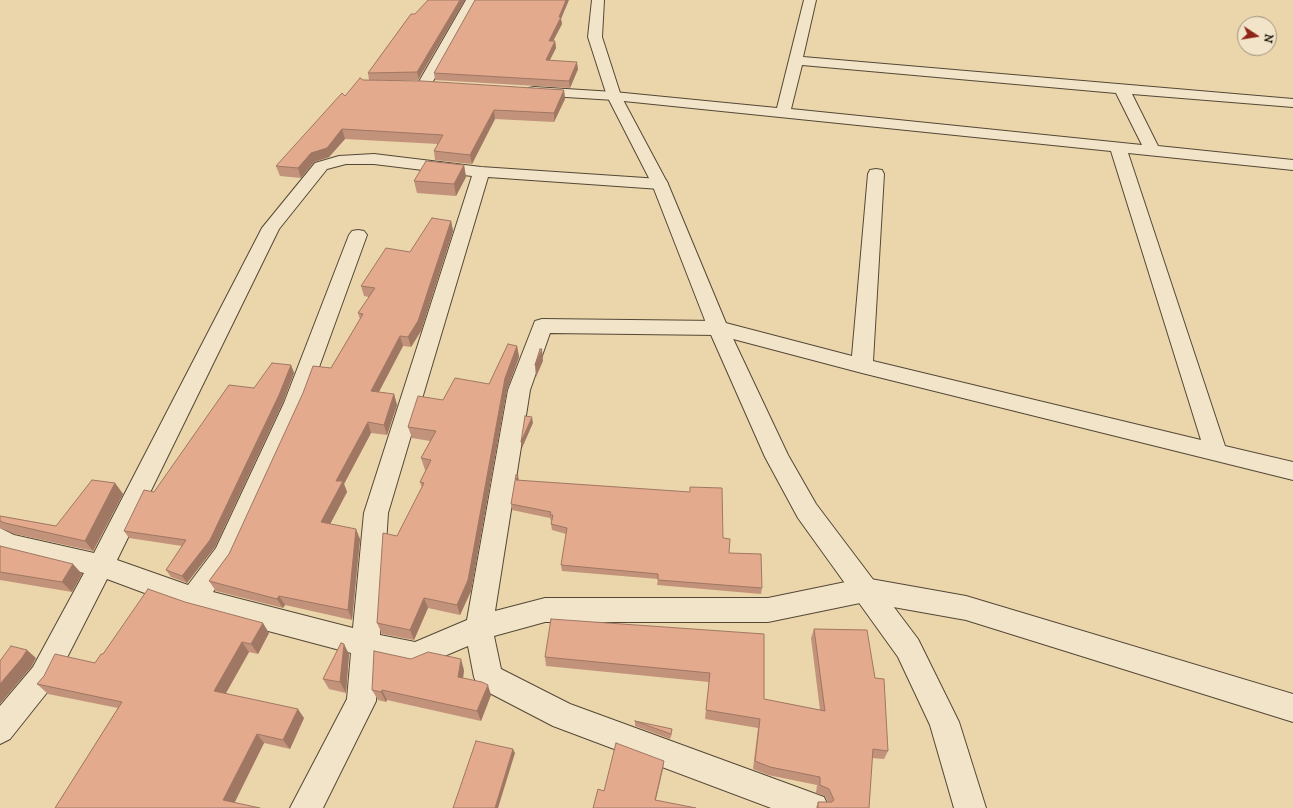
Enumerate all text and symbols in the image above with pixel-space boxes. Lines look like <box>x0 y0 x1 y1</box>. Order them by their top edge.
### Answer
north arrow <box>1237 16 1277 56</box>
text: N <box>1260 32 1276 44</box>

